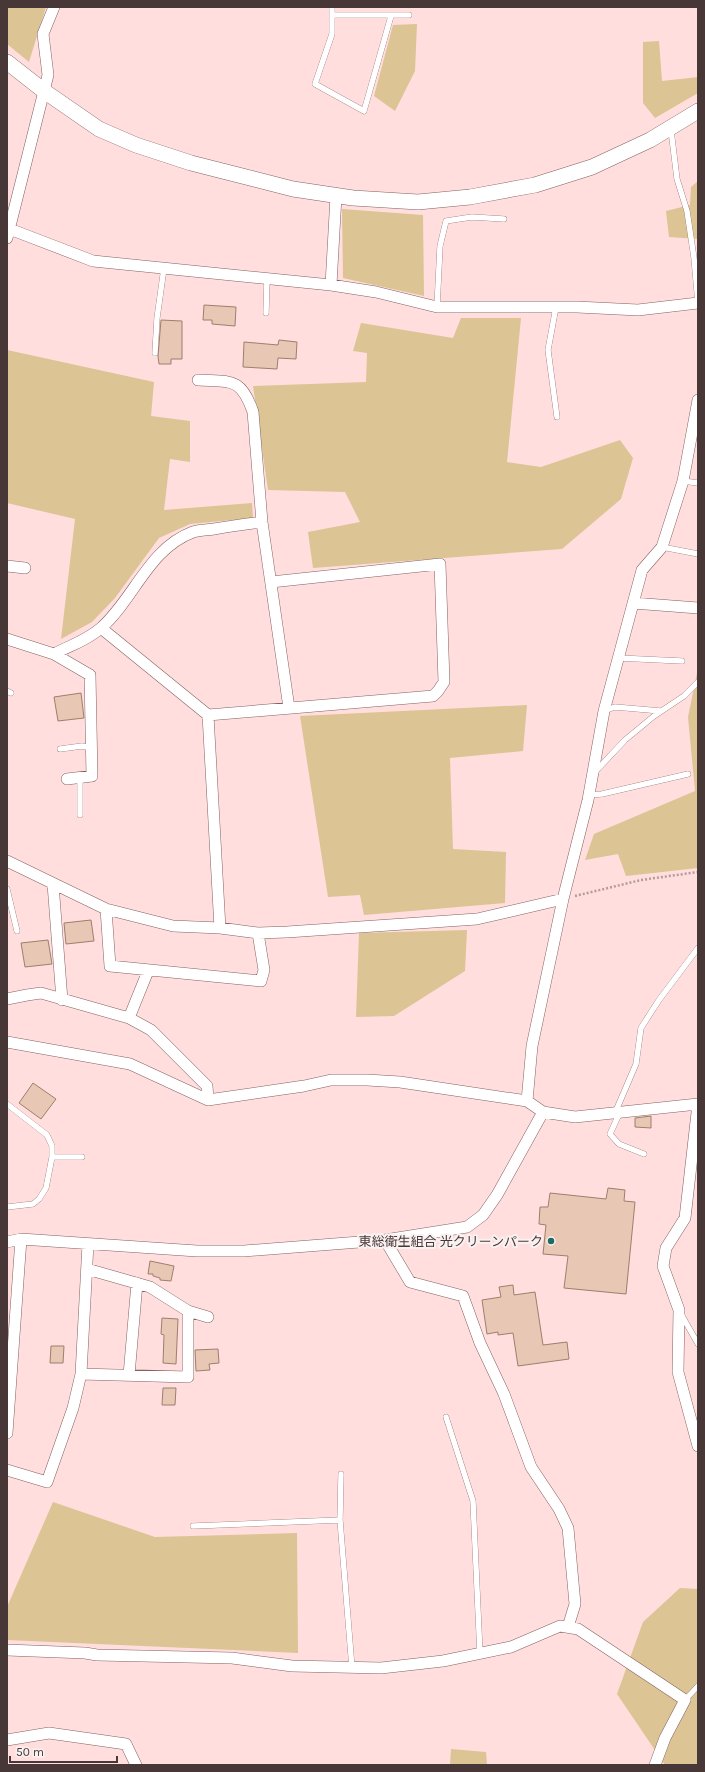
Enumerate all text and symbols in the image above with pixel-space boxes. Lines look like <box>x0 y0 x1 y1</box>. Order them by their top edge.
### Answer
place label: 東総衛生組合 光クリーンパーク <box>359 1234 543 1249</box>
marker: 東総衛生組合 光クリーンパーク <box>546 1236 556 1246</box>
scale bar <box>10 1738 117 1764</box>
text: 50 m <box>16 1745 44 1759</box>

